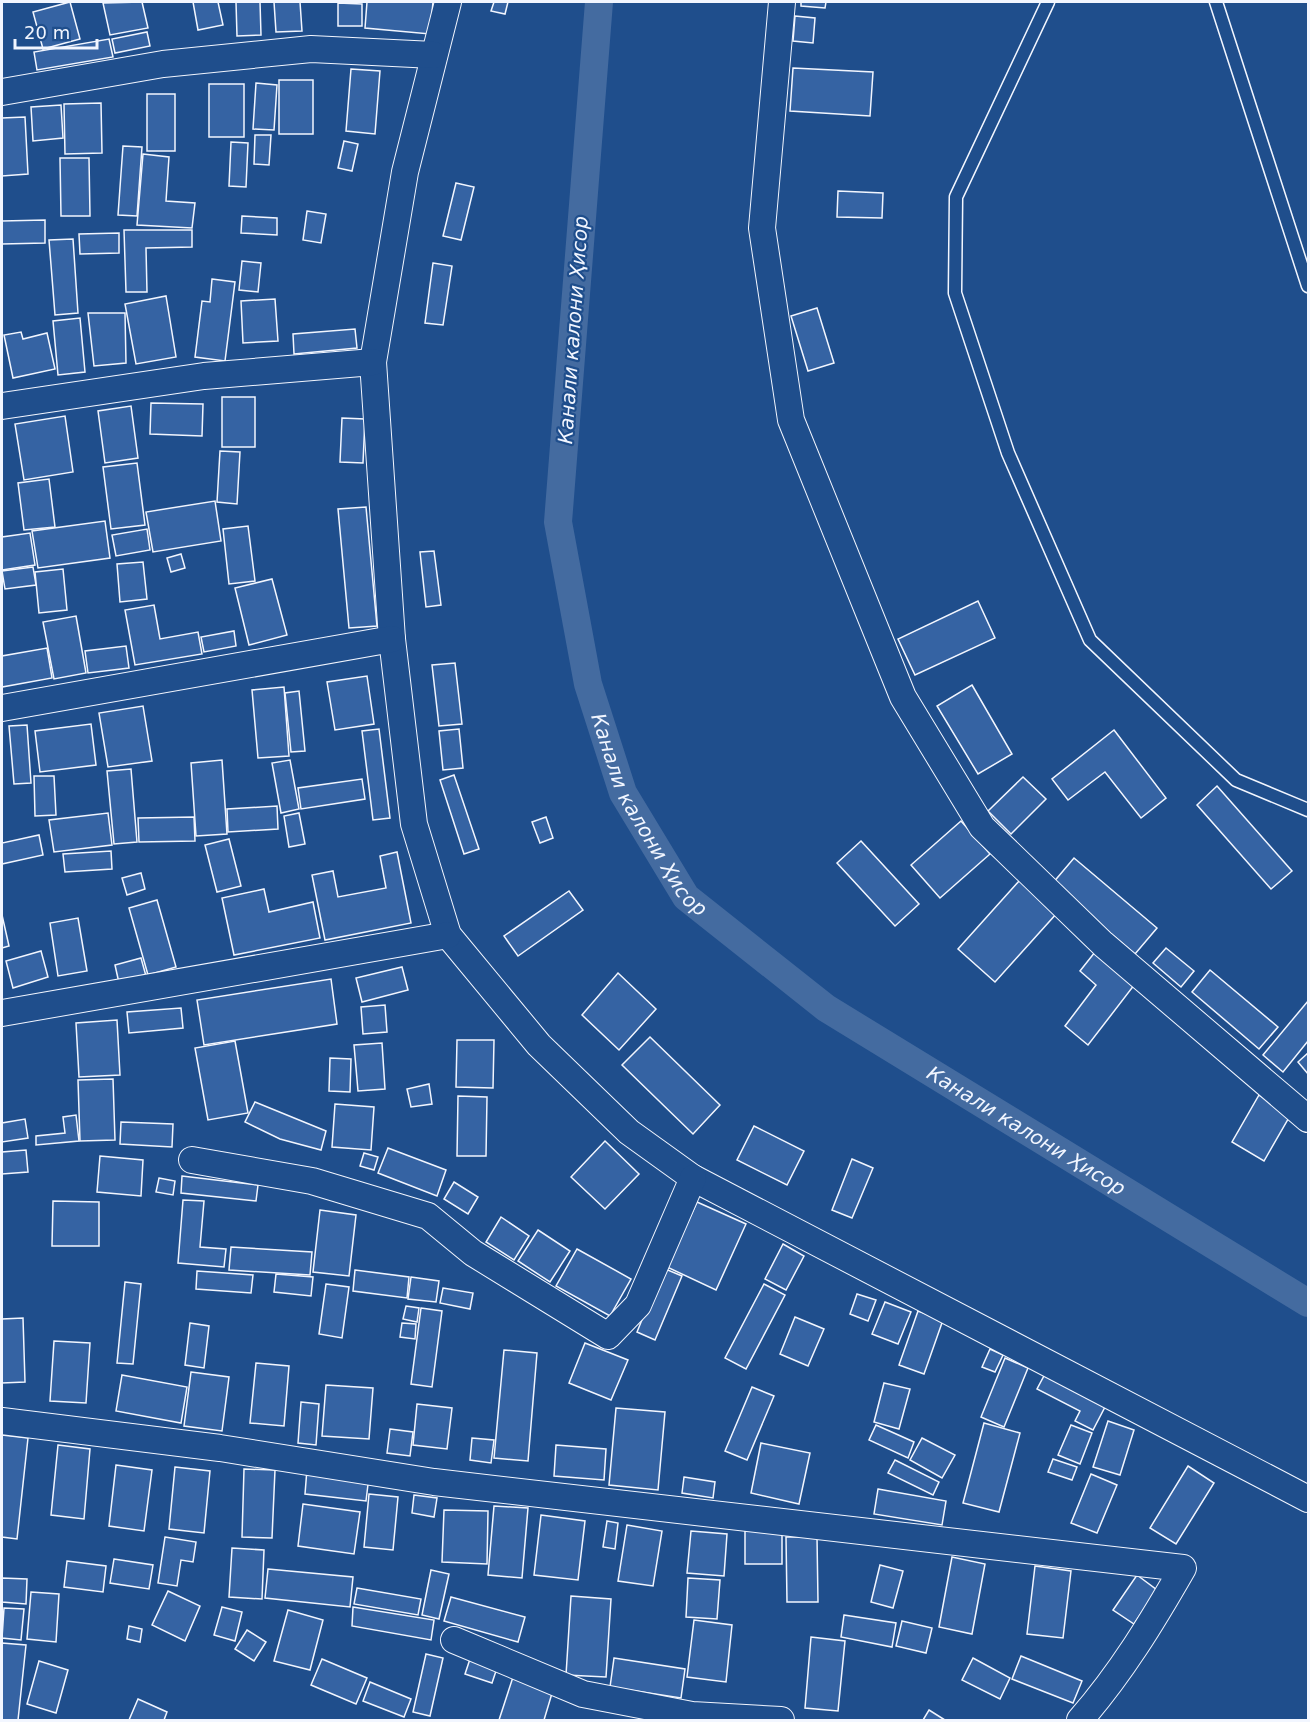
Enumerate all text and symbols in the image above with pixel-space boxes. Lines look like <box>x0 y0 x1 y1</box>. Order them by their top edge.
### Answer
scale bar <box>15 12 98 50</box>
text: 20 m <box>24 22 70 43</box>
water label: Канали калони Ҳисор <box>553 215 593 445</box>
water label: Канали калони Ҳисор <box>586 710 712 921</box>
water label: Канали калони Ҳисор <box>923 1061 1130 1200</box>

